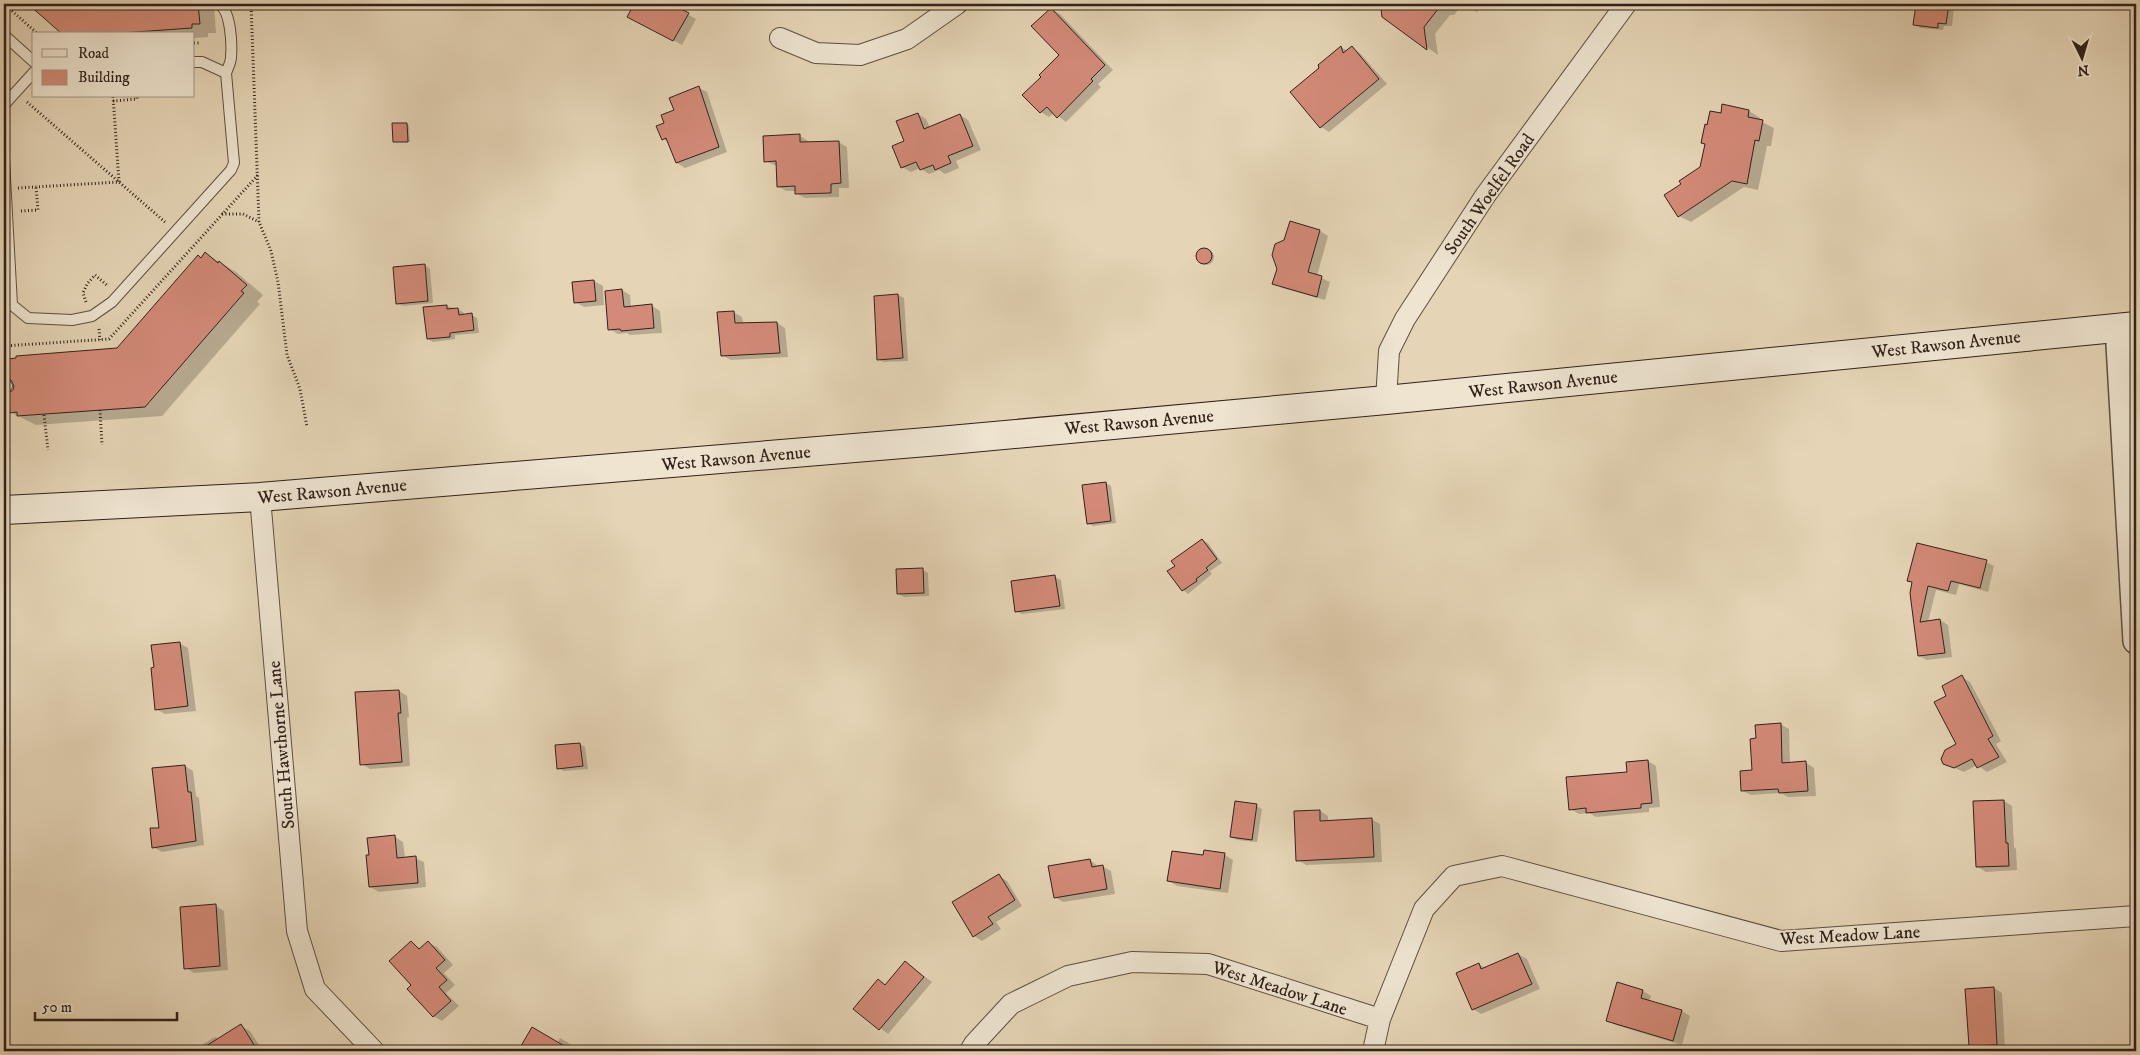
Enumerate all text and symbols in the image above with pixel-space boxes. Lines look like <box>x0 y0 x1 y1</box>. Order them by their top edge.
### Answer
legend <box>32 32 195 98</box>
north arrow <box>2058 32 2108 82</box>
text: Road <box>78 44 110 63</box>
text: N <box>2076 60 2090 79</box>
text: Building <box>78 68 130 87</box>
street label: South Woelfel Road <box>1440 130 1540 259</box>
street label: West Rawson Avenue <box>1870 326 2022 364</box>
street label: West Rawson Avenue <box>1467 366 1619 404</box>
street label: West Rawson Avenue <box>1063 406 1215 441</box>
street label: West Rawson Avenue <box>660 442 812 477</box>
street label: West Rawson Avenue <box>256 475 408 510</box>
street label: South Hawthorne Lane <box>264 660 300 830</box>
street label: West Meadow Lane <box>1778 921 1921 951</box>
street label: West Meadow Lane <box>1209 956 1350 1021</box>
scale bar <box>35 990 178 1022</box>
text: 50 m <box>42 998 72 1017</box>

